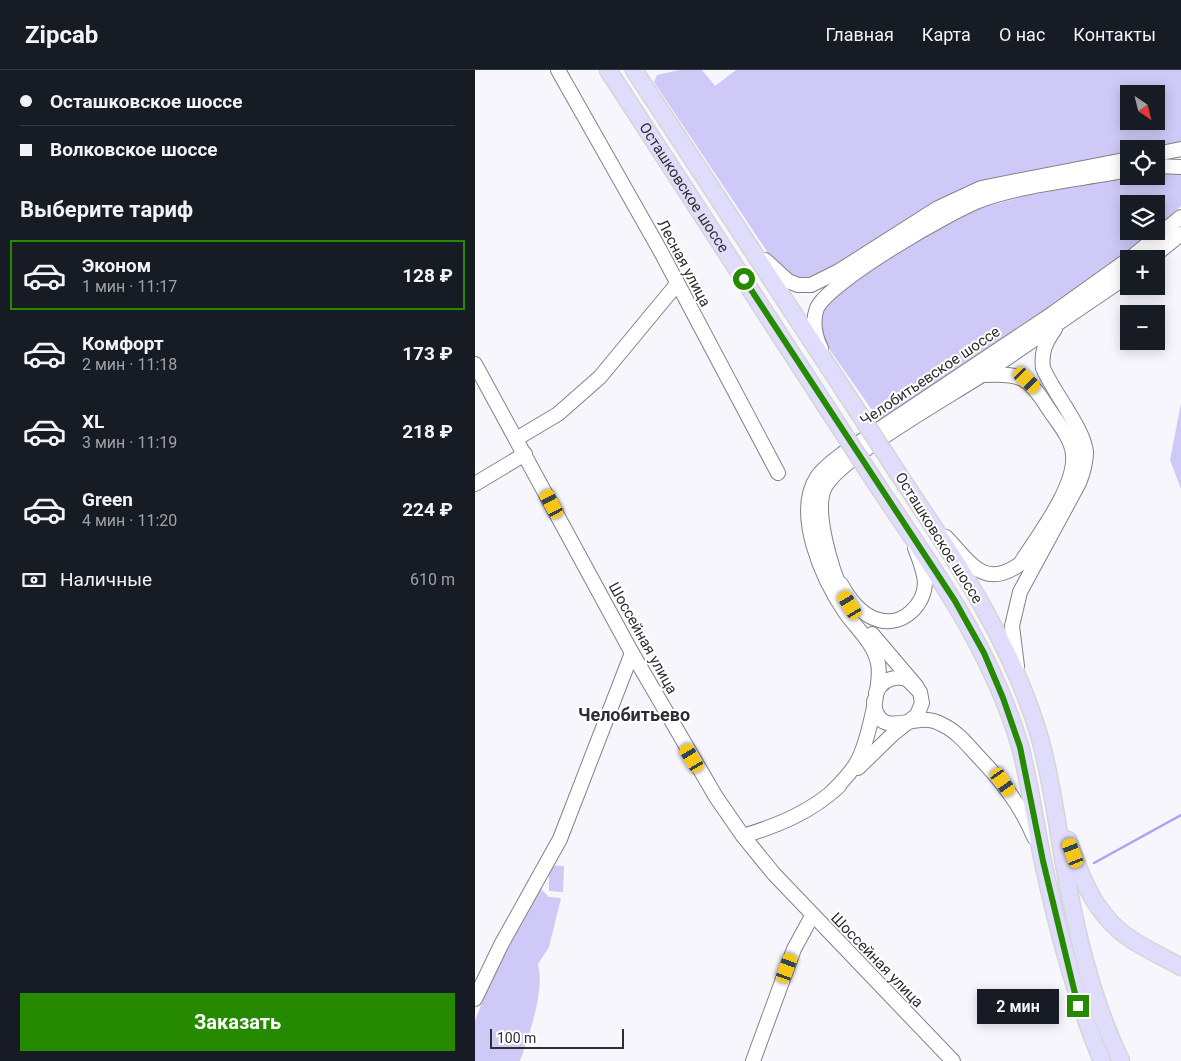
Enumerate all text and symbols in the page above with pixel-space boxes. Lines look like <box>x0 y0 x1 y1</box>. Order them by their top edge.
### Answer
text: Zipcab <box>25 21 98 49</box>
text: Главная <box>825 24 894 45</box>
text: Карта <box>922 24 971 45</box>
text: О нас <box>999 24 1045 45</box>
text: Контакты <box>1073 24 1156 45</box>
north arrow <box>1120 85 1165 130</box>
map controls <box>1120 85 1165 350</box>
text: Осташковское шоссе <box>50 90 243 113</box>
street label: Осташковское шоссе <box>635 119 733 256</box>
text: Волковское шоссе <box>50 138 218 161</box>
button: locate <box>1120 140 1165 185</box>
button: layers <box>1120 195 1165 240</box>
text: Выберите тариф <box>20 197 193 222</box>
street label: Лесная улица <box>653 216 715 310</box>
button: + <box>1120 250 1165 295</box>
icon: car <box>22 253 67 298</box>
text: Эконом <box>82 254 151 277</box>
text: 128 ₽ <box>402 264 453 287</box>
route start <box>733 268 755 290</box>
text: 1 мин · 11:17 <box>82 277 177 296</box>
button: − <box>1120 305 1165 350</box>
street label: Челобитьевское шоссе <box>857 323 1003 429</box>
icon: car <box>22 331 67 376</box>
text: Комфорт <box>82 332 164 355</box>
text: 173 ₽ <box>402 342 453 365</box>
text: 2 мин · 11:18 <box>82 355 177 374</box>
car <box>1010 364 1043 396</box>
icon: car <box>22 409 67 454</box>
text: XL <box>82 410 104 433</box>
text: 218 ₽ <box>402 420 453 443</box>
text: 3 мин · 11:19 <box>82 433 177 452</box>
street label: Осташковское шоссе <box>891 469 987 607</box>
icon: car <box>22 487 67 532</box>
car <box>538 487 565 521</box>
text: Green <box>82 488 133 511</box>
text: 224 ₽ <box>402 498 453 521</box>
text: 4 мин · 11:20 <box>82 511 177 530</box>
icon: cash <box>20 566 48 594</box>
text: Наличные <box>60 568 152 591</box>
text: 610 m <box>410 570 455 589</box>
street label: Шоссейная улица <box>605 579 681 697</box>
car <box>835 588 864 622</box>
district label: Челобитьево <box>578 704 690 725</box>
car <box>677 741 706 775</box>
car <box>988 765 1017 799</box>
car <box>1060 836 1085 870</box>
street label: Шоссейная улица <box>827 909 927 1011</box>
car <box>774 951 799 985</box>
callout: 2 мин <box>978 988 1061 1024</box>
button: Заказать <box>20 993 455 1051</box>
route end <box>1067 995 1089 1017</box>
text: 2 мин <box>996 997 1040 1016</box>
scale bar <box>490 1026 624 1049</box>
text: 100 m <box>497 1030 536 1046</box>

